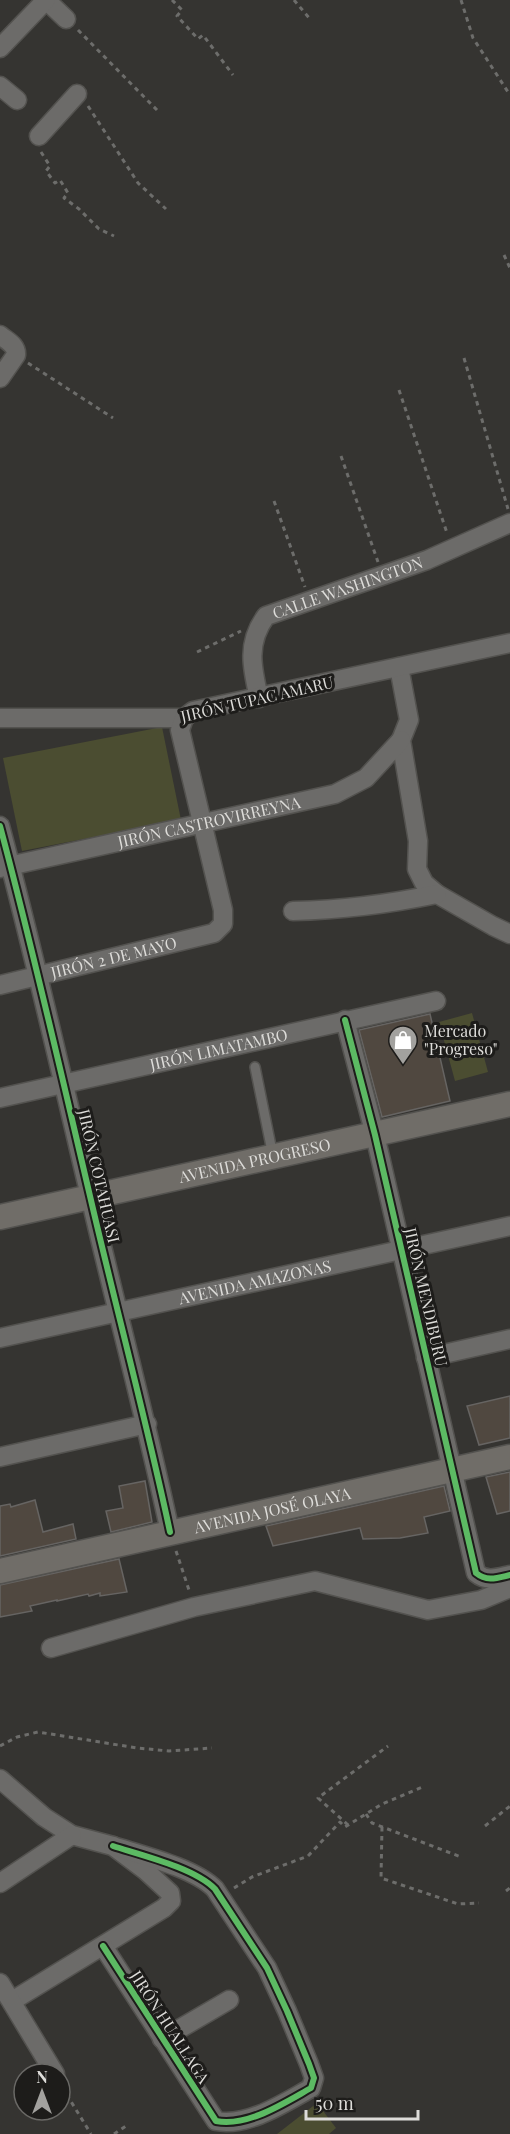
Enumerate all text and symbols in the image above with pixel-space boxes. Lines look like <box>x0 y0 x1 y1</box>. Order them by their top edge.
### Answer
street label: CALLE WASHINGTON <box>269 551 426 623</box>
street label: JIRÓN TUPAC AMARU <box>177 671 335 727</box>
street label: JIRÓN CASTROVIRREYNA <box>115 791 303 852</box>
street label: JIRÓN 2 DE MAYO <box>47 931 179 983</box>
place label: Mercado "Progreso" <box>424 1020 497 1059</box>
street label: JIRÓN LIMATAMBO <box>147 1023 290 1075</box>
shop icon: Mercado "Progreso" <box>387 1024 419 1066</box>
street label: JIRÓN COTAHUASI <box>74 1106 125 1245</box>
street label: AVENIDA PROGRESO <box>176 1133 333 1187</box>
street label: JIRÓN MENDIBURU <box>400 1224 453 1368</box>
street label: AVENIDA AMAZONAS <box>176 1255 333 1309</box>
street label: AVENIDA JOSÉ OLAYA <box>191 1482 353 1538</box>
street label: JIRÓN HUALLAGA <box>126 1965 215 2088</box>
north arrow <box>12 2062 72 2122</box>
text: N <box>36 2066 48 2087</box>
scale bar <box>306 2083 418 2121</box>
text: 50 m <box>315 2091 354 2115</box>

